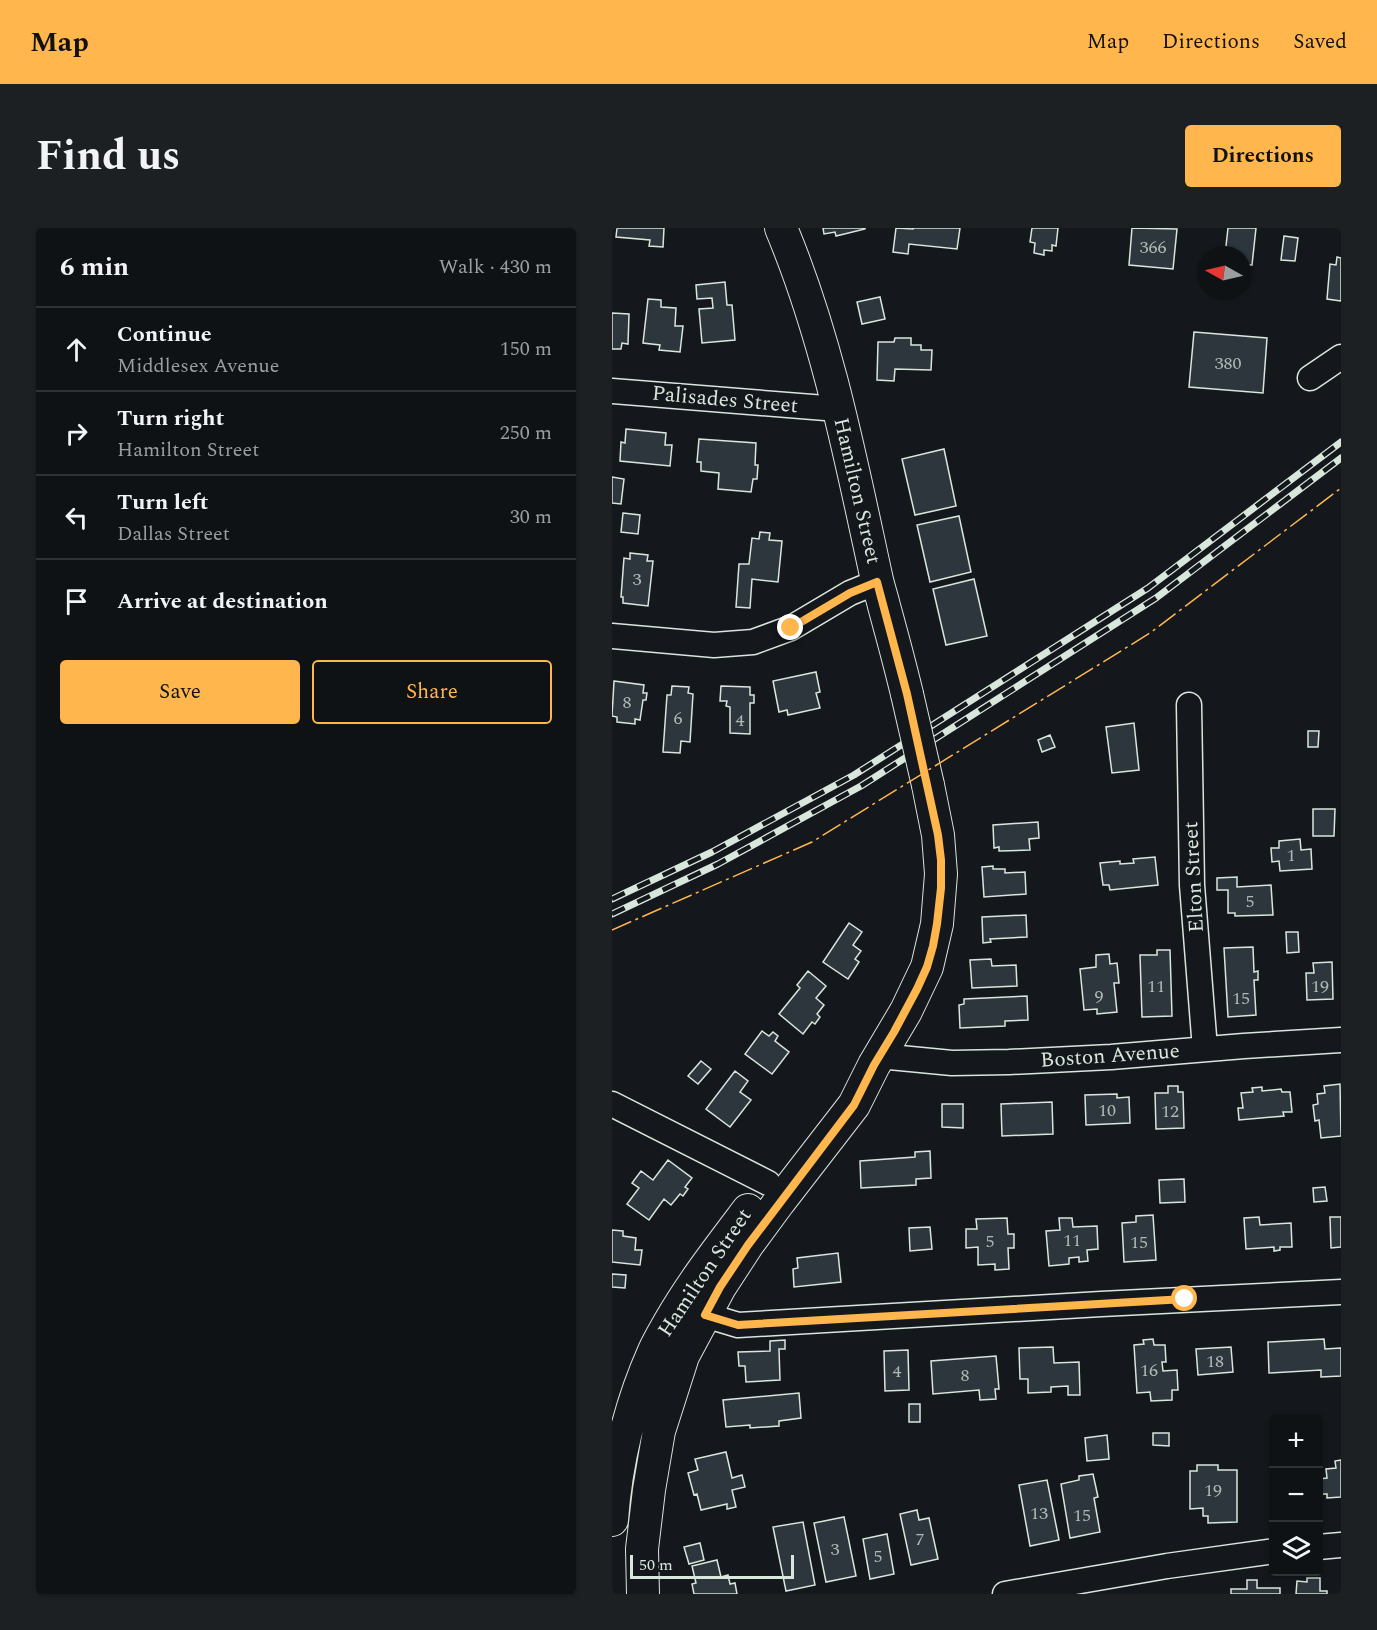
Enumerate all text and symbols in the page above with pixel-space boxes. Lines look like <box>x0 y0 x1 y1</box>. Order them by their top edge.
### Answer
text: Map <box>30 21 89 64</box>
text: Map <box>1087 26 1129 58</box>
text: Directions <box>1162 26 1260 58</box>
text: Saved <box>1293 26 1347 58</box>
text: Find us <box>36 125 180 188</box>
button: Directions <box>1185 125 1341 187</box>
house number: 366 <box>1140 234 1167 261</box>
north arrow <box>1197 246 1251 300</box>
text: 6 min <box>60 247 129 287</box>
text: Walk · 430 m <box>439 252 552 282</box>
text: Continue <box>117 318 212 351</box>
icon: ahead <box>60 333 93 366</box>
text: 150 m <box>500 334 552 364</box>
house number: 380 <box>1215 350 1242 377</box>
text: Middlesex Avenue <box>117 351 279 381</box>
street label: Palisades Street <box>651 378 799 422</box>
text: Turn right <box>117 402 224 435</box>
street label: Hamilton Street <box>825 415 889 567</box>
icon: right <box>60 417 93 450</box>
text: 250 m <box>500 418 552 448</box>
text: Hamilton Street <box>117 435 259 465</box>
text: Turn left <box>117 486 209 519</box>
icon: left <box>60 501 93 534</box>
text: 30 m <box>510 502 552 532</box>
text: Dallas Street <box>117 519 230 549</box>
house number: 3 <box>633 566 642 593</box>
icon: arrive <box>60 585 93 618</box>
text: Arrive at destination <box>117 585 328 618</box>
route end <box>777 614 803 640</box>
button: Save <box>60 660 300 724</box>
button: Share <box>312 660 552 724</box>
house number: 8 <box>623 689 632 716</box>
house number: 6 <box>674 705 683 732</box>
house number: 4 <box>736 707 745 734</box>
street label: Elton Street <box>1175 821 1213 933</box>
house number: 1 <box>1287 842 1296 869</box>
house number: 5 <box>1246 888 1255 915</box>
house number: 11 <box>1147 973 1165 1000</box>
house number: 19 <box>1311 973 1329 1000</box>
house number: 9 <box>1095 983 1104 1010</box>
house number: 15 <box>1232 985 1250 1012</box>
street label: Boston Avenue <box>1039 1035 1181 1077</box>
house number: 10 <box>1098 1097 1116 1124</box>
house number: 12 <box>1161 1098 1179 1125</box>
street label: Hamilton Street <box>650 1202 760 1344</box>
house number: 11 <box>1063 1227 1081 1254</box>
house number: 5 <box>986 1228 995 1255</box>
house number: 15 <box>1130 1229 1148 1256</box>
route start <box>1171 1285 1197 1311</box>
house number: 18 <box>1206 1348 1224 1375</box>
house number: 16 <box>1140 1357 1158 1384</box>
house number: 4 <box>893 1358 902 1385</box>
house number: 8 <box>961 1362 970 1389</box>
map controls <box>1269 1414 1323 1576</box>
button: + <box>1269 1414 1323 1468</box>
button: − <box>1269 1468 1323 1522</box>
house number: 19 <box>1204 1477 1222 1504</box>
house number: 13 <box>1030 1500 1048 1527</box>
house number: 15 <box>1073 1502 1091 1529</box>
button: layers <box>1269 1522 1323 1576</box>
house number: 7 <box>916 1526 925 1553</box>
house number: 3 <box>831 1536 840 1563</box>
house number: 5 <box>874 1543 883 1570</box>
scale bar <box>630 1552 794 1580</box>
text: 50 m <box>639 1553 673 1577</box>

